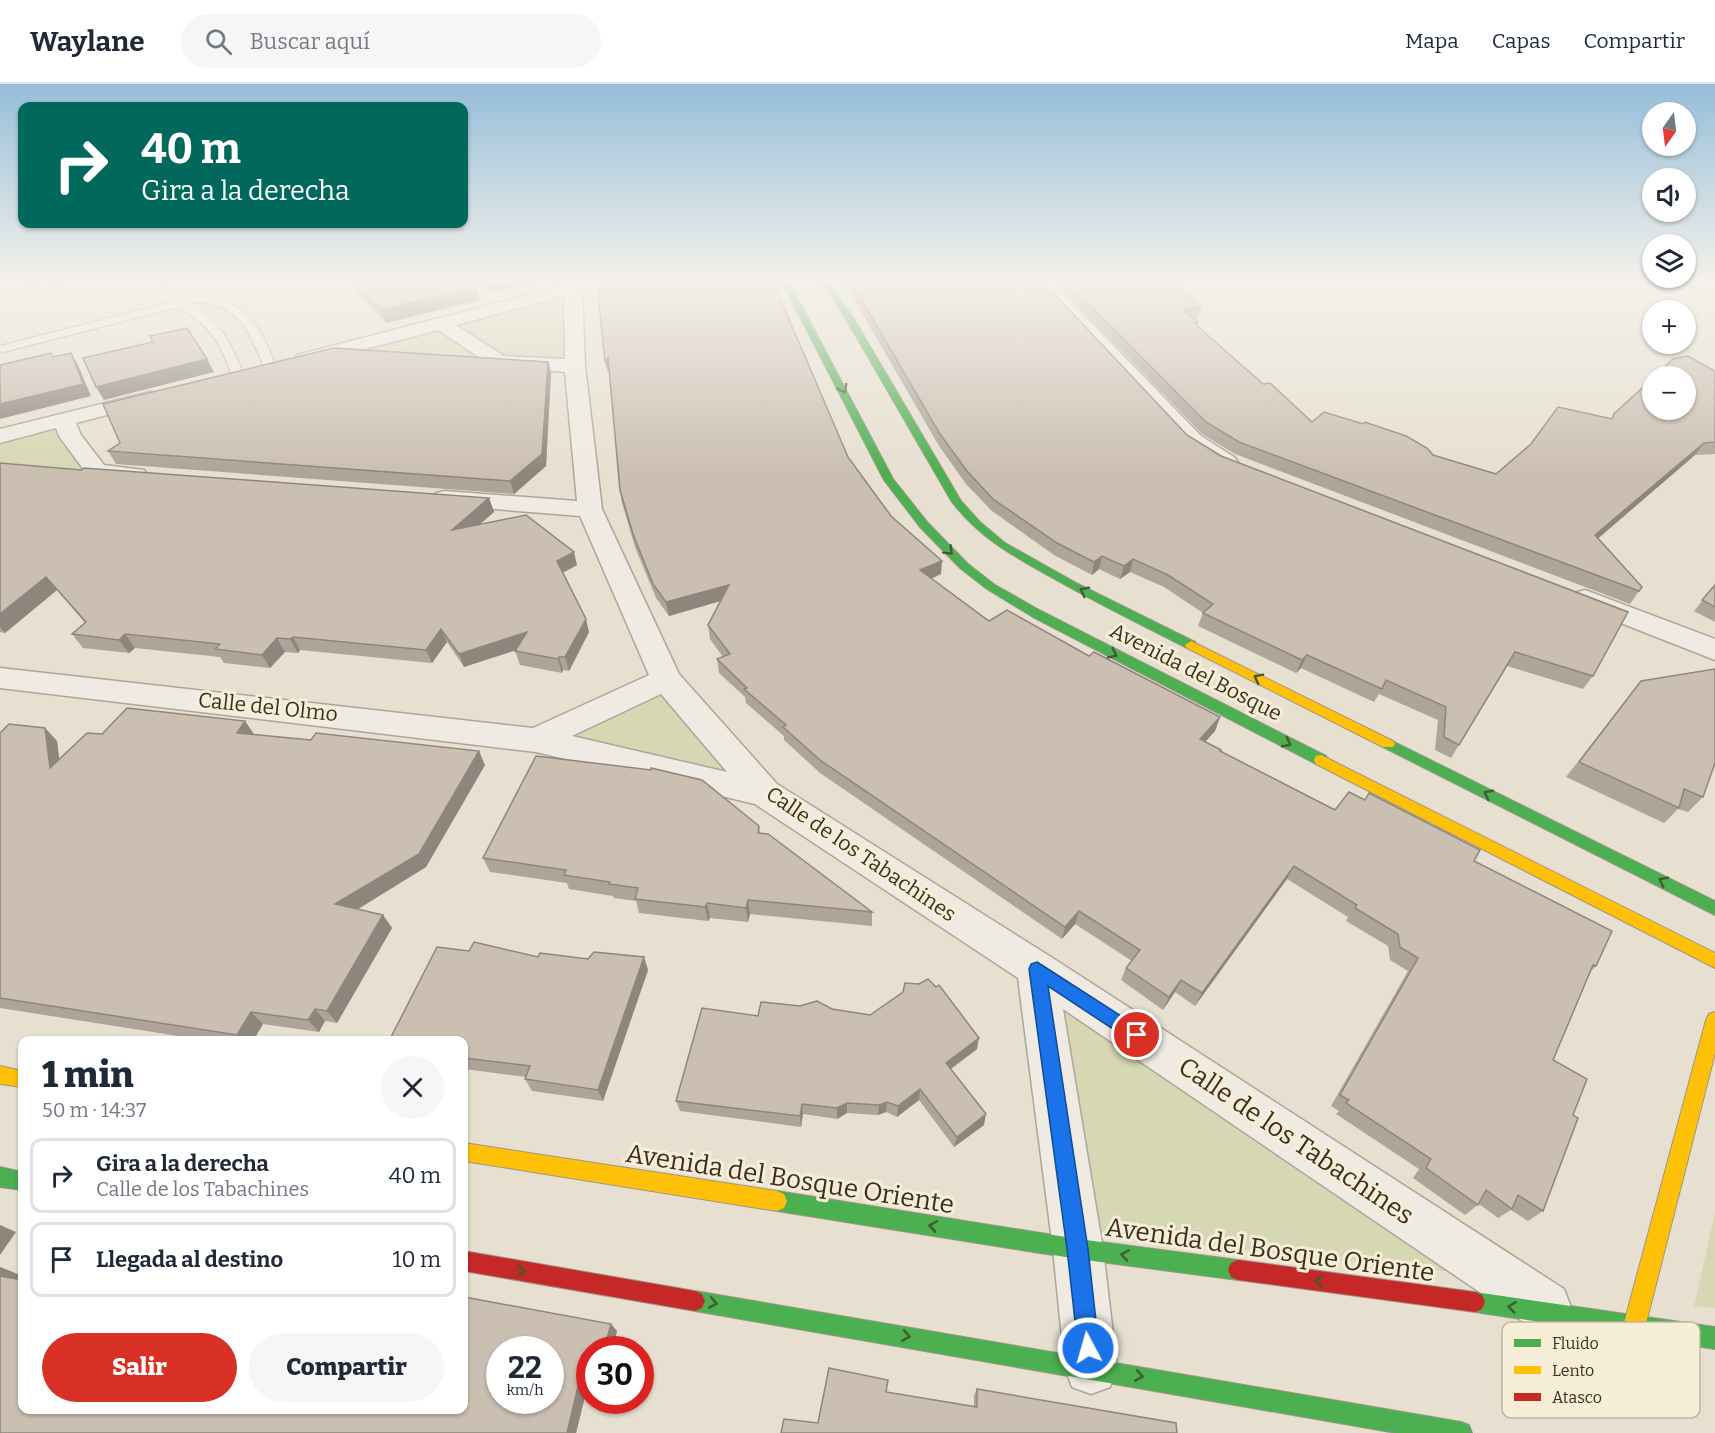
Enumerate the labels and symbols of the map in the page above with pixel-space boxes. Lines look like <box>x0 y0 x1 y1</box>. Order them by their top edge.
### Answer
north arrow <box>1642 102 1696 156</box>
one-way arrow <box>836 383 848 394</box>
one-way arrow <box>941 544 952 555</box>
one-way arrow <box>1079 586 1090 598</box>
street label: Avenida del Bosque <box>1106 617 1286 727</box>
one-way arrow <box>1107 647 1118 658</box>
one-way arrow <box>1253 674 1264 686</box>
street label: Calle del Olmo <box>197 687 339 727</box>
one-way arrow <box>1281 735 1292 747</box>
street label: Calle de los Tabachines <box>761 781 961 927</box>
one-way arrow <box>1484 790 1495 801</box>
one-way arrow <box>1658 877 1669 889</box>
pin <box>1111 1009 1162 1060</box>
street label: Calle de los Tabachines <box>1173 1051 1419 1231</box>
street label: Avenida del Bosque Oriente <box>624 1138 956 1220</box>
street label: Avenida del Bosque Oriente <box>1104 1212 1436 1288</box>
one-way arrow <box>928 1220 937 1232</box>
one-way arrow <box>1121 1249 1130 1262</box>
one-way arrow <box>517 1264 526 1276</box>
one-way arrow <box>1314 1275 1323 1288</box>
one-way arrow <box>709 1297 718 1309</box>
one-way arrow <box>1507 1301 1517 1314</box>
position arrow <box>1056 1316 1120 1380</box>
legend <box>1502 1322 1700 1418</box>
one-way arrow <box>901 1330 910 1342</box>
text: Fluido <box>1552 1334 1599 1353</box>
speed limit sign: 30 <box>576 1336 654 1414</box>
text: Lento <box>1552 1361 1594 1380</box>
one-way arrow <box>1134 1370 1144 1382</box>
text: Atasco <box>1552 1388 1602 1407</box>

